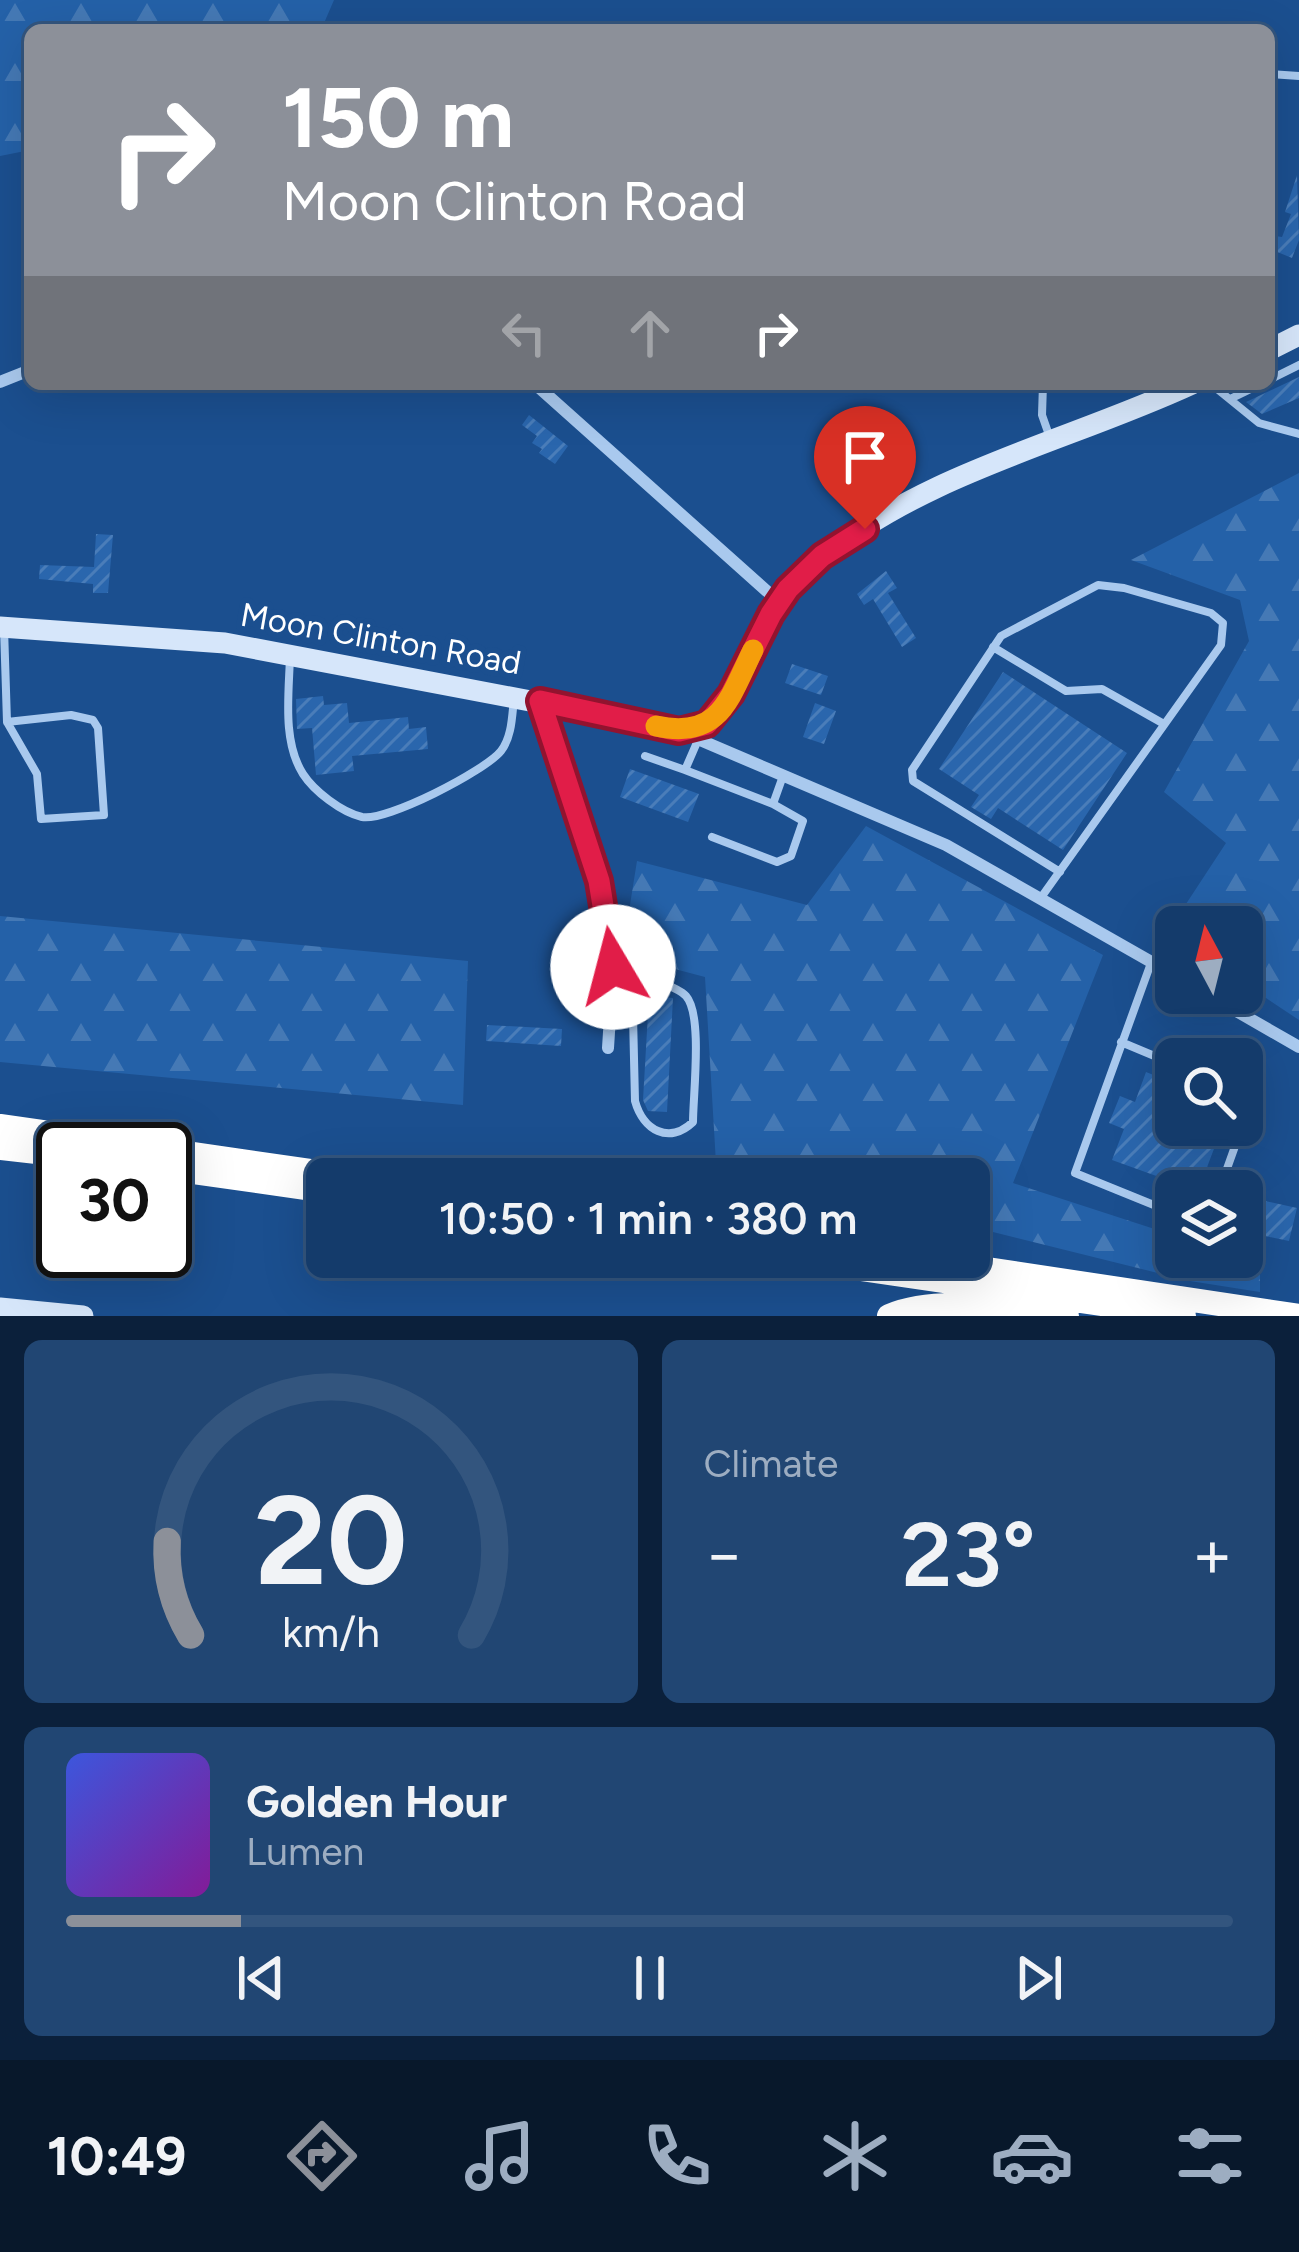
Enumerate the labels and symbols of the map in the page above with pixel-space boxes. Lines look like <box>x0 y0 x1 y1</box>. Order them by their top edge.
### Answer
pin <box>814 406 916 529</box>
street label: Moon Clinton Road <box>238 595 524 682</box>
position arrow <box>550 904 676 1030</box>
north arrow <box>1155 906 1263 1014</box>
speed limit sign: 30 <box>36 1122 192 1278</box>

